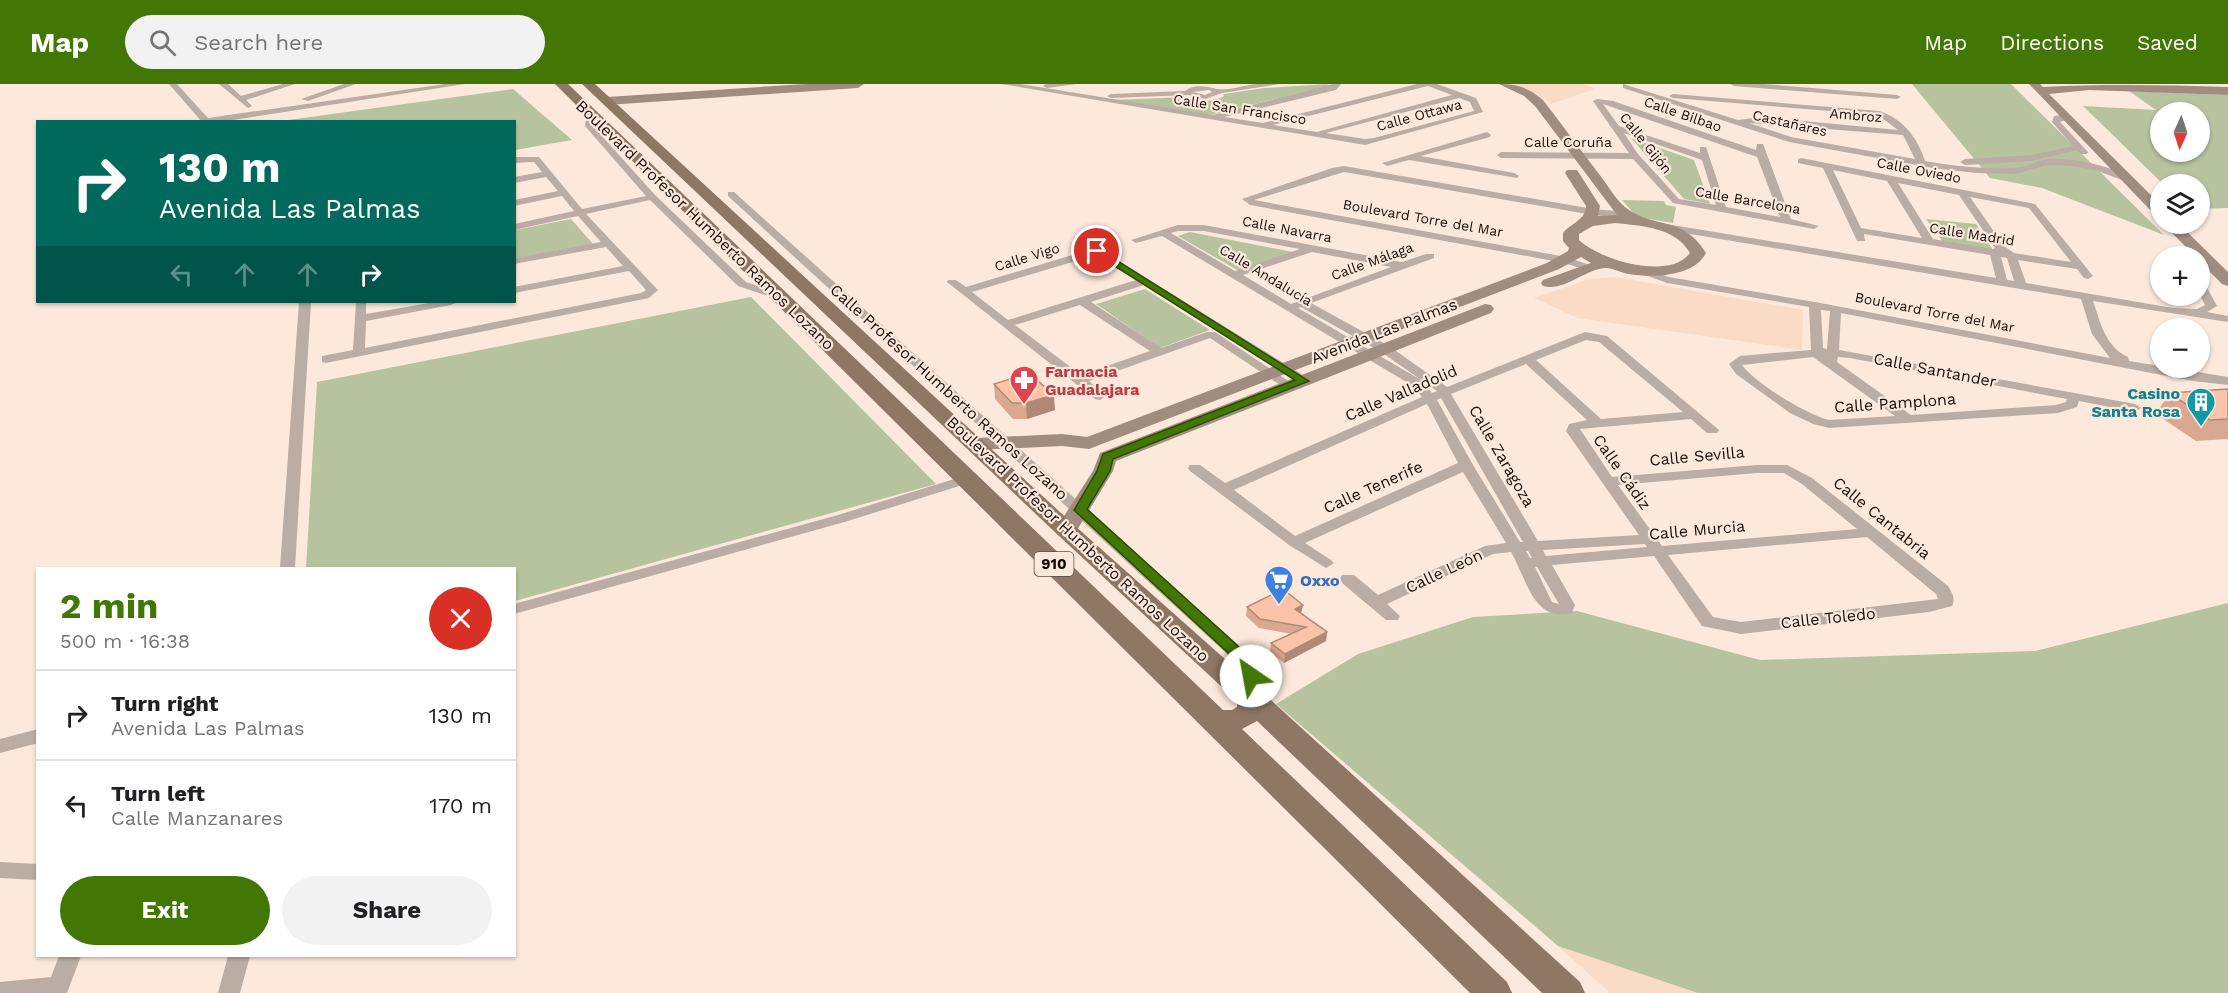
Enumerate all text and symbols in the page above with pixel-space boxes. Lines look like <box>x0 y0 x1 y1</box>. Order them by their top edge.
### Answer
search box <box>125 15 545 69</box>
text: Map <box>30 26 89 59</box>
icon: search <box>146 26 179 59</box>
text: Search here <box>194 30 323 55</box>
text: Map <box>1924 30 1967 55</box>
text: Directions <box>2000 30 2104 55</box>
text: Saved <box>2137 30 2198 55</box>
street label: Calle San Francisco <box>1172 91 1308 127</box>
street label: Calle Bilbao <box>1642 93 1724 135</box>
street label: Boulevard Profesor Humberto Ramos Lozano <box>572 96 838 354</box>
street label: Calle Ottawa <box>1375 96 1463 134</box>
north arrow <box>2150 102 2210 162</box>
map controls <box>2150 102 2210 378</box>
street label: Ambroz <box>1829 105 1883 125</box>
street label: Castañares <box>1751 107 1829 139</box>
street label: Calle Gijón <box>1617 109 1675 177</box>
street label: Calle Coruña <box>1524 134 1612 150</box>
text: 130 m <box>159 143 281 192</box>
icon: right <box>60 144 138 222</box>
street label: Calle Oviedo <box>1875 154 1963 186</box>
button: layers <box>2150 174 2210 234</box>
street label: Calle Barcelona <box>1694 183 1802 217</box>
text: Avenida Las Palmas <box>159 193 420 225</box>
street label: Boulevard Torre del Mar <box>1342 196 1505 240</box>
street label: Calle Navarra <box>1241 212 1333 246</box>
street label: Calle Madrid <box>1928 219 2016 249</box>
pin <box>1071 225 1122 276</box>
icon: arrive <box>1080 234 1113 267</box>
street label: Calle Málaga <box>1329 239 1415 283</box>
street label: Calle Vigo <box>993 240 1061 274</box>
street label: Calle Andalucía <box>1217 241 1315 309</box>
button: + <box>2150 246 2210 306</box>
icon: left <box>165 258 198 291</box>
icon: ahead <box>228 258 261 291</box>
icon: ahead <box>291 258 324 291</box>
icon: right <box>354 258 387 291</box>
street label: Calle Profesor Humberto Ramos Lozano <box>826 280 1072 504</box>
street label: Boulevard Torre del Mar <box>1854 289 2016 335</box>
street label: Avenida Las Palmas <box>1308 294 1460 368</box>
button: − <box>2150 318 2210 378</box>
street label: Calle Santander <box>1872 349 1999 391</box>
street label: Calle Valladolid <box>1342 361 1460 425</box>
place label: Farmacia Guadalajara <box>1045 362 1140 399</box>
pharmacy icon: Farmacia Guadalajara <box>1008 364 1040 406</box>
place label: Casino Santa Rosa <box>2091 384 2181 421</box>
building icon: Casino Santa Rosa <box>2185 386 2217 428</box>
street label: Calle Pamplona <box>1833 389 1957 417</box>
street label: Calle Zaragoza <box>1465 402 1539 510</box>
street label: Boulevard Profesor Humberto Ramos Lozano <box>943 412 1213 666</box>
street label: Calle Cádiz <box>1589 431 1655 513</box>
street label: Calle Sevilla <box>1649 442 1745 470</box>
street label: Calle Tenerife <box>1321 457 1425 517</box>
street label: Calle Cantabria <box>1829 473 1935 563</box>
street label: Calle Murcia <box>1648 516 1746 544</box>
street label: Calle León <box>1403 545 1485 597</box>
road number: 910 <box>1034 552 1074 576</box>
supermarket icon: Oxxo <box>1263 564 1295 606</box>
place label: Oxxo <box>1300 571 1340 590</box>
text: 2 min <box>60 585 158 627</box>
button: close <box>429 587 492 650</box>
street label: Calle Toledo <box>1780 604 1876 632</box>
text: 500 m · 16:38 <box>60 629 190 653</box>
position arrow <box>1219 644 1283 708</box>
text: Turn right <box>111 691 218 716</box>
icon: right <box>60 699 93 732</box>
text: 130 m <box>428 703 492 728</box>
text: Avenida Las Palmas <box>111 716 305 740</box>
text: Turn left <box>111 781 205 806</box>
icon: left <box>60 789 93 822</box>
text: 170 m <box>429 793 492 818</box>
text: Calle Manzanares <box>111 806 283 830</box>
button: Exit <box>60 876 270 945</box>
button: Share <box>282 876 492 945</box>

